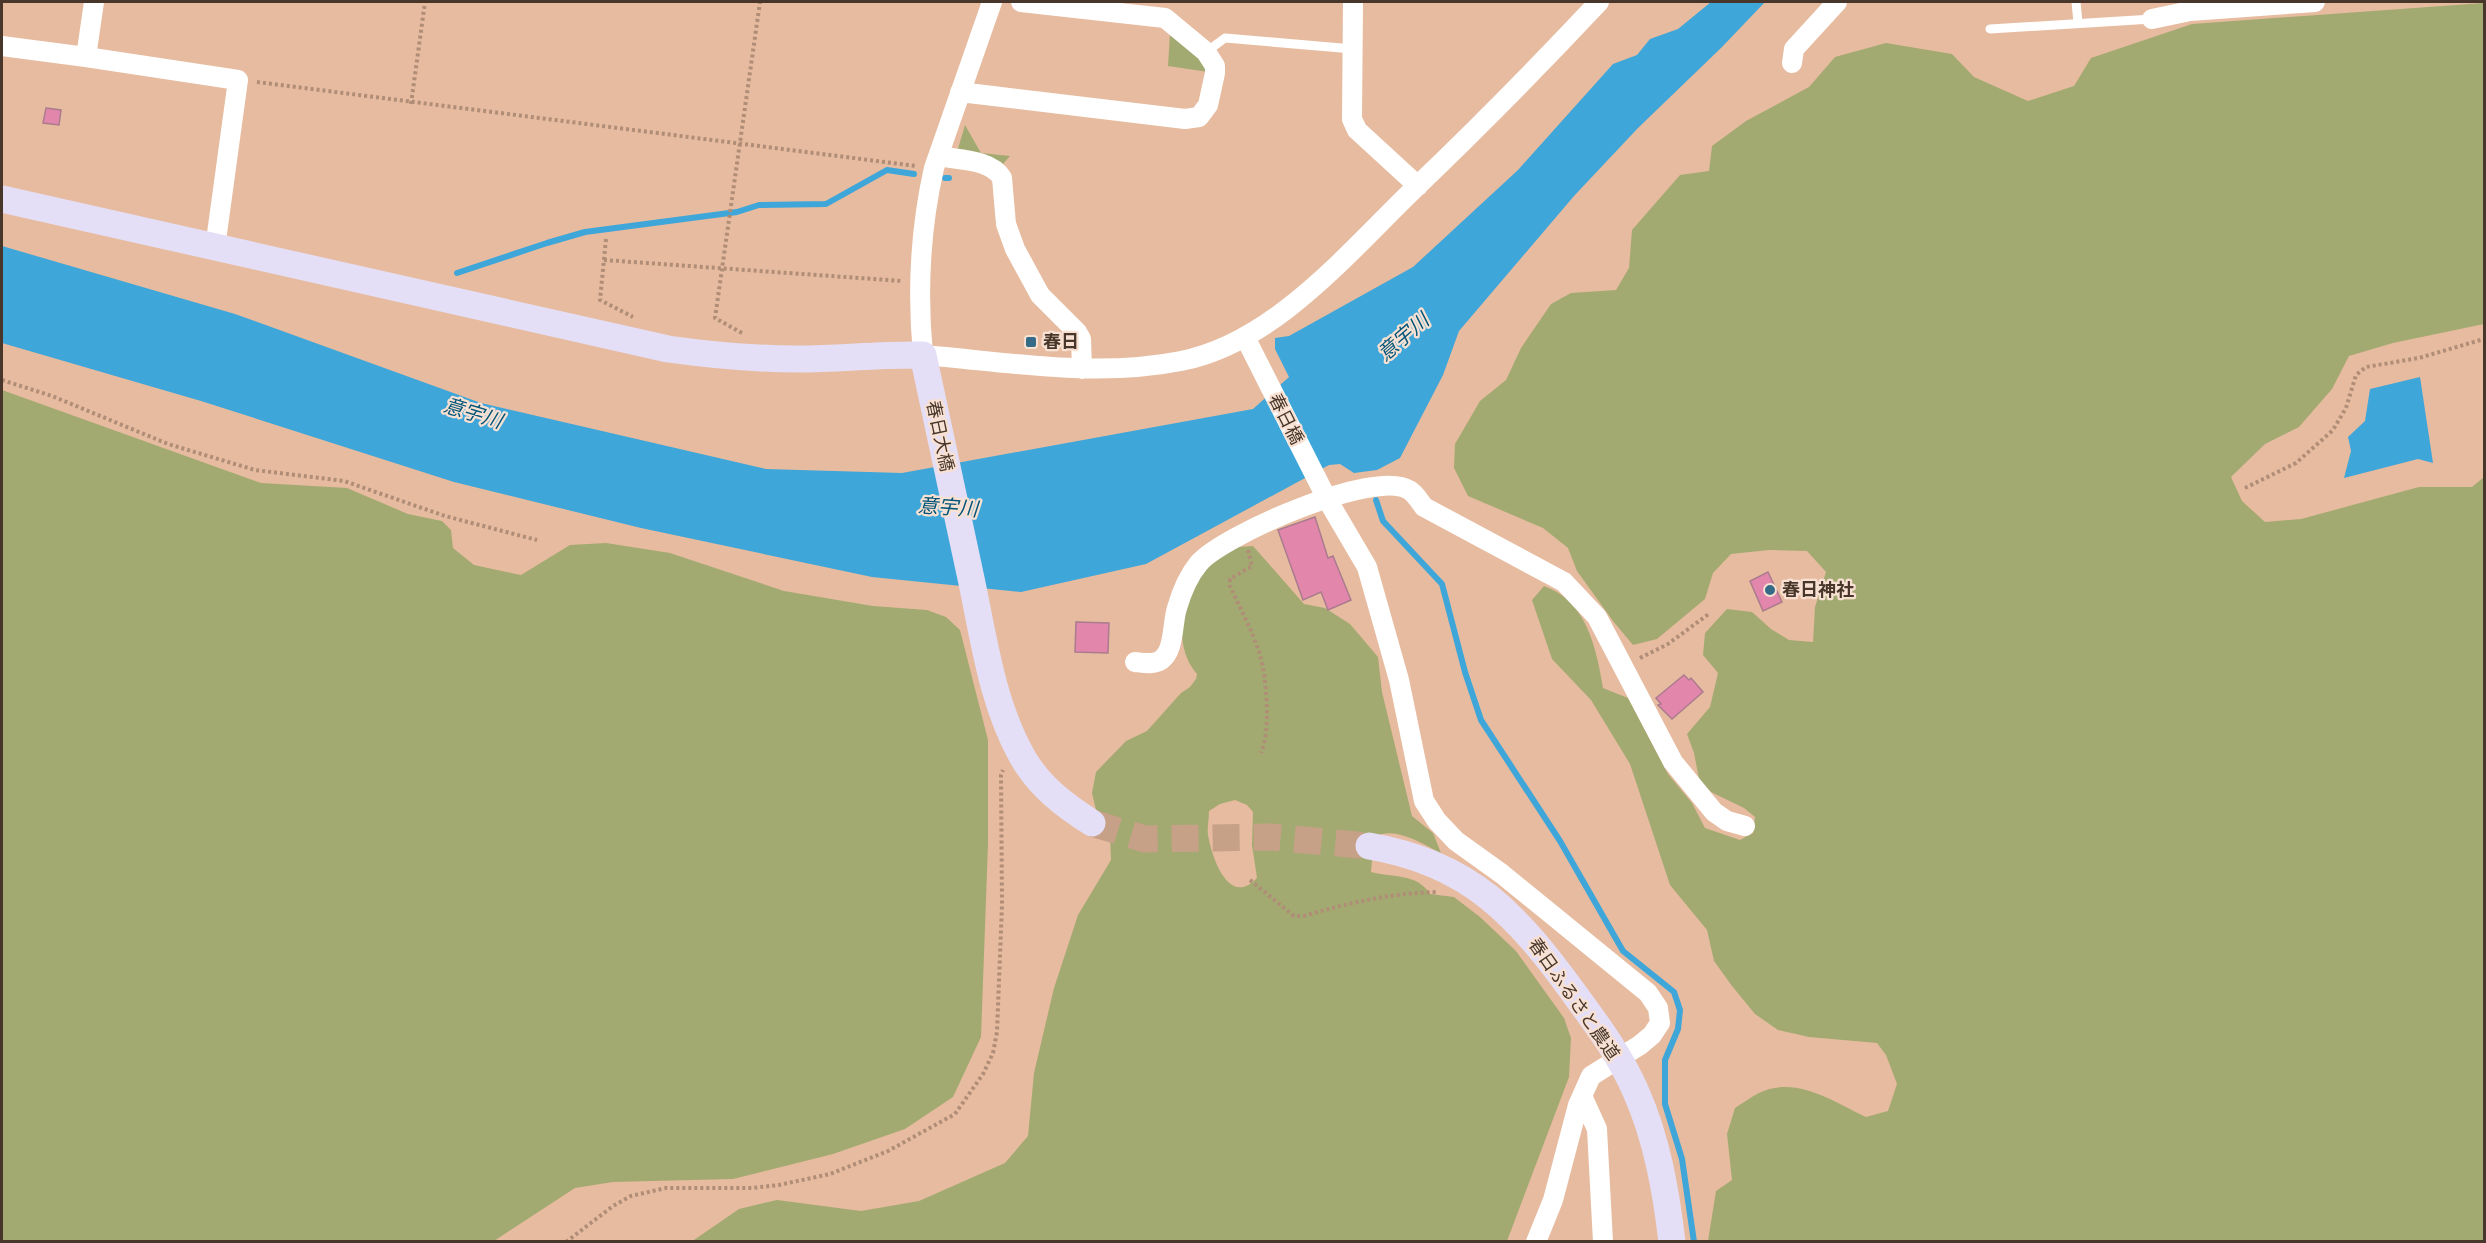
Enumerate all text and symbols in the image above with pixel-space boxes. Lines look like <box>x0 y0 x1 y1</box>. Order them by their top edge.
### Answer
water label: 意宇川 <box>1372 307 1435 366</box>
place label: 春日 <box>1043 331 1079 353</box>
marker: 春日 <box>1024 335 1038 349</box>
street label: 春日橋 <box>1264 390 1308 448</box>
water label: 意宇川 <box>441 393 507 434</box>
street label: 春日大橋 <box>922 398 958 474</box>
water label: 意宇川 <box>917 493 981 521</box>
place label: 春日神社 <box>1782 579 1854 601</box>
marker: 春日神社 <box>1763 583 1777 597</box>
street label: 春日ふるさと農道 <box>1524 934 1624 1064</box>

